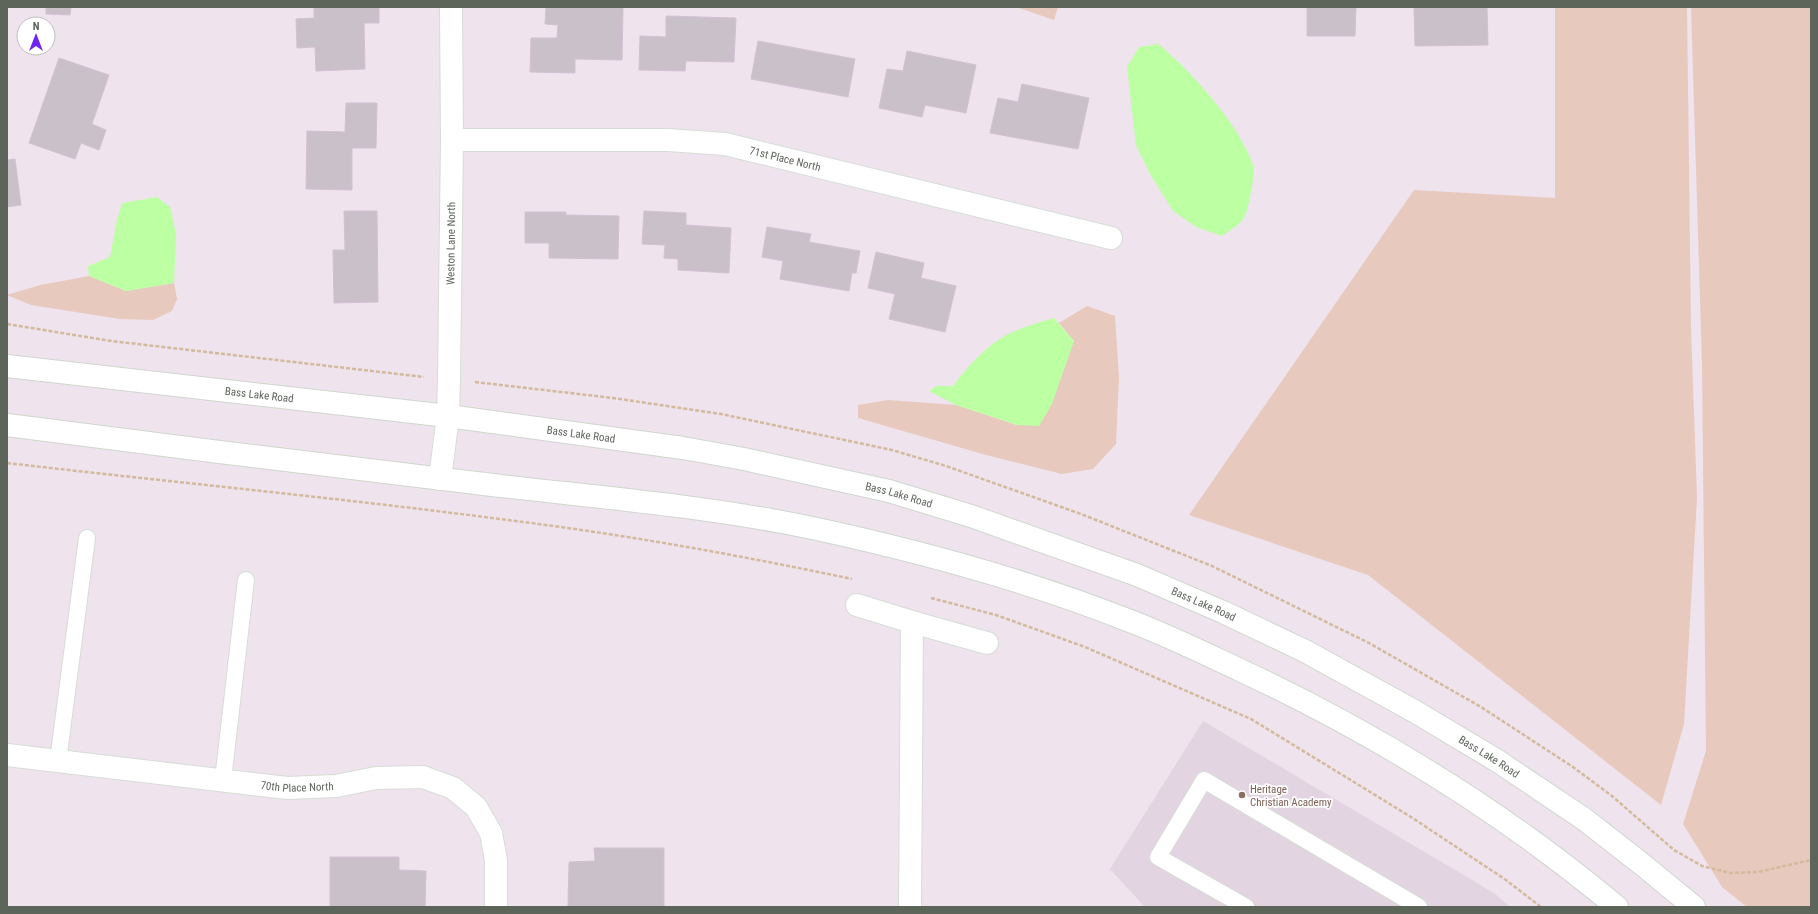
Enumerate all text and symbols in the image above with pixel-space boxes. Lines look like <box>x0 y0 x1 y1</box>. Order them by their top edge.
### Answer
north arrow <box>16 16 56 56</box>
text: N <box>33 20 40 33</box>
street label: 71st Place North <box>748 144 822 174</box>
street label: Weston Lane North <box>444 202 458 285</box>
street label: Bass Lake Road <box>224 385 294 405</box>
street label: Bass Lake Road <box>546 423 616 446</box>
street label: Bass Lake Road <box>864 480 934 511</box>
street label: Bass Lake Road <box>1169 585 1238 624</box>
street label: Bass Lake Road <box>1456 733 1522 781</box>
street label: 70th Place North <box>260 779 334 795</box>
place label: Heritage Christian Academy <box>1250 783 1332 809</box>
marker: Heritage Christian Academy <box>1237 790 1247 800</box>

